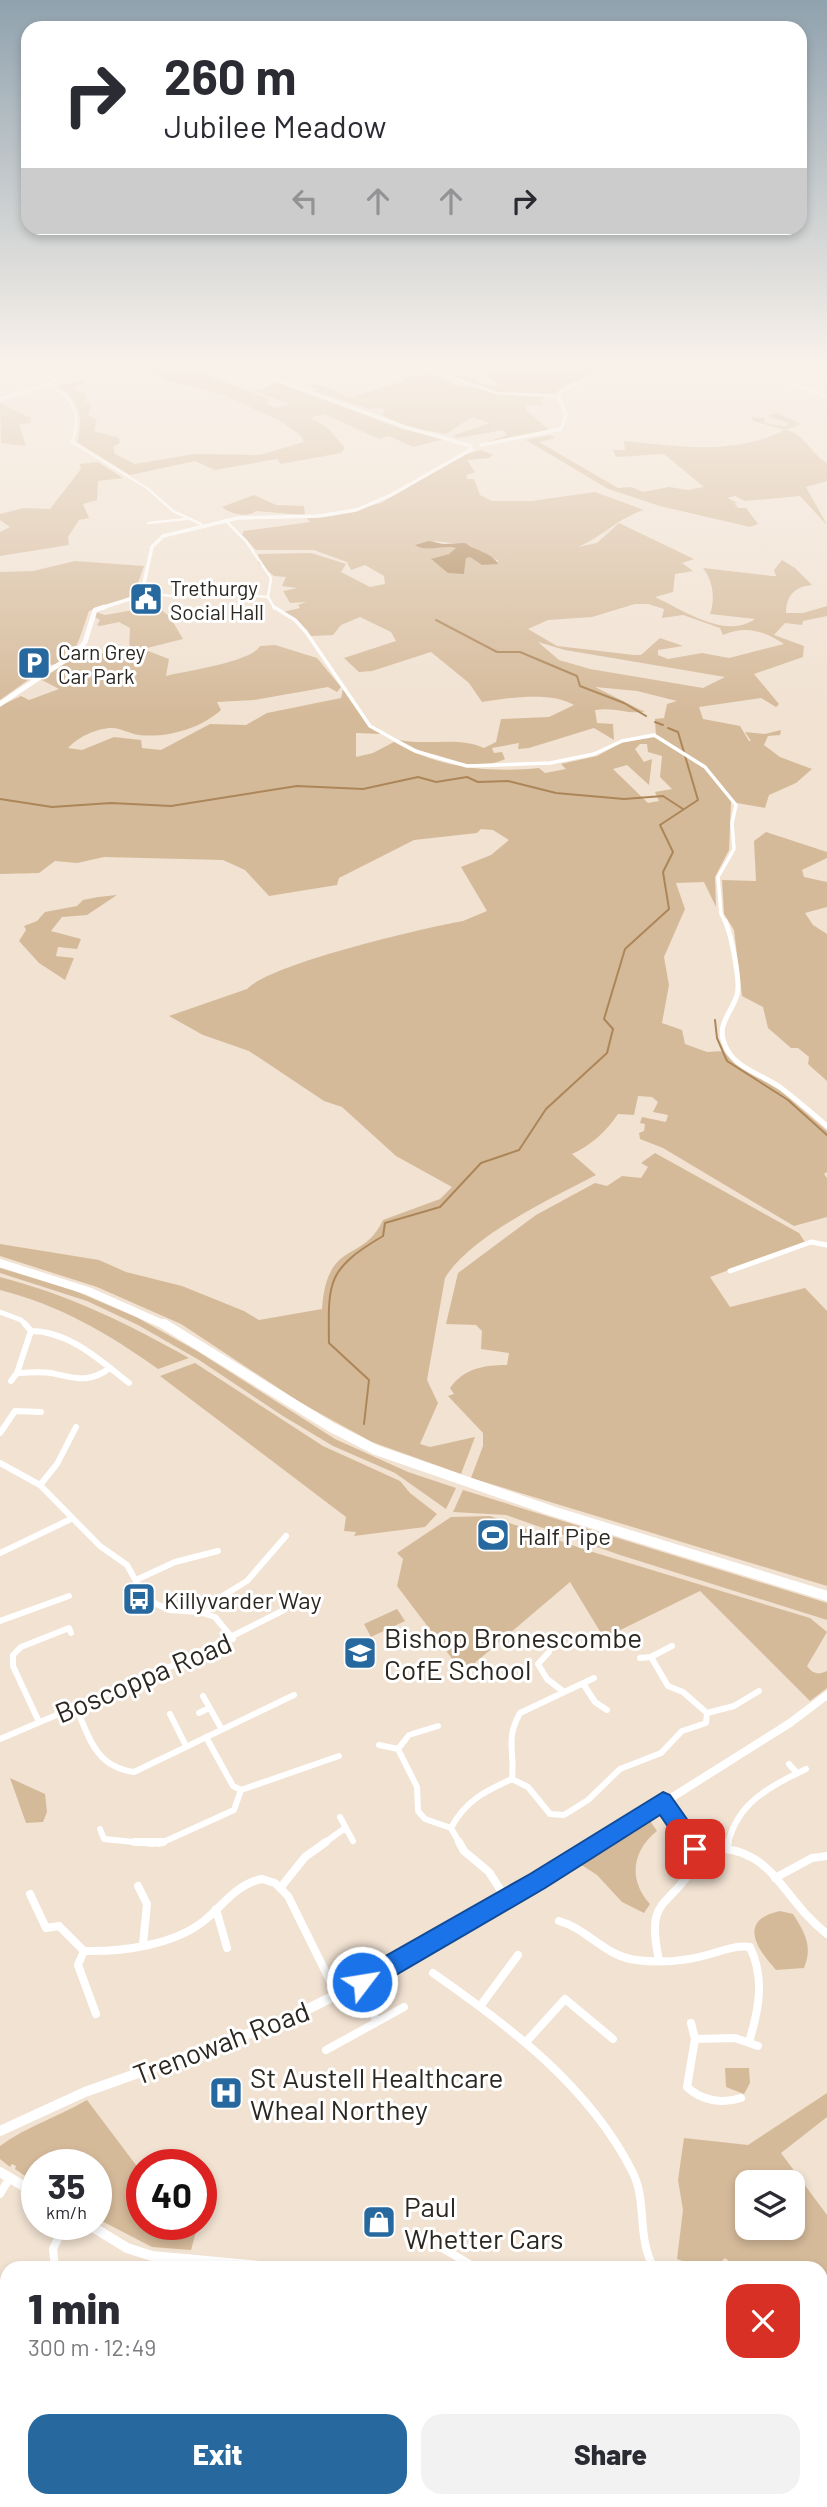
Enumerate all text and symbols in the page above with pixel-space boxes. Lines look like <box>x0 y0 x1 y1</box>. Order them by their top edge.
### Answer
text: 260 m <box>164 46 296 105</box>
icon: right <box>49 49 140 140</box>
text: Jubilee Meadow <box>164 106 387 144</box>
icon: left <box>286 182 324 220</box>
icon: ahead <box>359 182 397 220</box>
icon: ahead <box>432 182 470 220</box>
icon: right <box>505 182 543 220</box>
place label: Trethurgy Social Hall <box>170 575 264 624</box>
public building icon: Trethurgy Social Hall <box>127 580 165 618</box>
place label: Carn Grey Car Park <box>58 639 146 688</box>
parking icon: Carn Grey Car Park <box>15 644 53 682</box>
sports icon: Half Pipe <box>474 1516 512 1554</box>
place label: Half Pipe <box>518 1521 611 1550</box>
bus stop icon: Killyvarder Way <box>120 1580 158 1618</box>
place label: Killyvarder Way <box>164 1585 321 1614</box>
place label: Bishop Bronescombe CofE School <box>384 1620 642 1686</box>
street label: Boscoppa Road <box>49 1624 237 1730</box>
school or university icon: Bishop Bronescombe CofE School <box>341 1634 379 1672</box>
pin <box>665 1819 725 1879</box>
icon: arrive <box>676 1830 714 1868</box>
position arrow <box>325 1945 399 2019</box>
street label: Trenowah Road <box>128 1993 314 2091</box>
place label: St Austell Healthcare Wheal Northey <box>250 2060 504 2126</box>
hospital icon: St Austell Healthcare Wheal Northey <box>207 2074 245 2112</box>
speed limit sign: 40 <box>126 2149 217 2240</box>
text: 35 <box>48 2164 85 2206</box>
map controls <box>735 2170 805 2240</box>
button: layers <box>735 2170 805 2240</box>
place label: Paul Whetter Cars <box>404 2189 564 2255</box>
text: km/h <box>46 2201 87 2223</box>
shop icon: Paul Whetter Cars <box>360 2203 398 2241</box>
text: 1 min <box>28 2282 120 2332</box>
button: close <box>726 2284 800 2358</box>
text: 300 m · 12:49 <box>28 2333 156 2361</box>
button: Exit <box>28 2414 407 2494</box>
button: Share <box>421 2414 800 2494</box>

